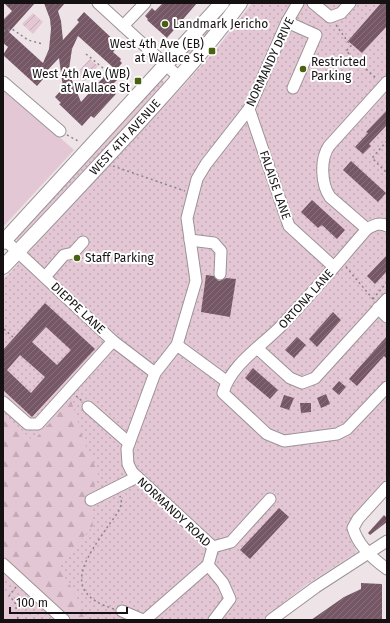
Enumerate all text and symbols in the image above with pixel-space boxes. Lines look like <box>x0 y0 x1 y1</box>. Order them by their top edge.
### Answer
street label: NORMANDY DRIVE <box>243 15 297 109</box>
place label: Landmark Jericho <box>173 17 268 31</box>
marker: Landmark Jericho <box>160 19 170 29</box>
place label: West 4th Ave (EB) at Wallace St <box>110 37 205 65</box>
marker: West 4th Ave (EB) at Wallace St <box>207 46 217 56</box>
place label: Restricted Parking <box>311 55 366 83</box>
marker: Restricted Parking <box>298 64 308 74</box>
place label: West 4th Ave (WB) at Wallace St <box>32 67 131 95</box>
marker: West 4th Ave (WB) at Wallace St <box>133 76 143 86</box>
street label: WEST 4TH AVENUE <box>87 96 163 178</box>
street label: FALAISE LANE <box>257 149 293 221</box>
place label: Staff Parking <box>85 251 155 265</box>
marker: Staff Parking <box>72 253 82 263</box>
street label: ORTONA LANE <box>276 266 336 332</box>
street label: DIEPPE LANE <box>48 279 108 337</box>
street label: NORMANDY ROAD <box>134 474 214 550</box>
scale bar <box>10 589 127 615</box>
text: 100 m <box>16 596 48 610</box>

